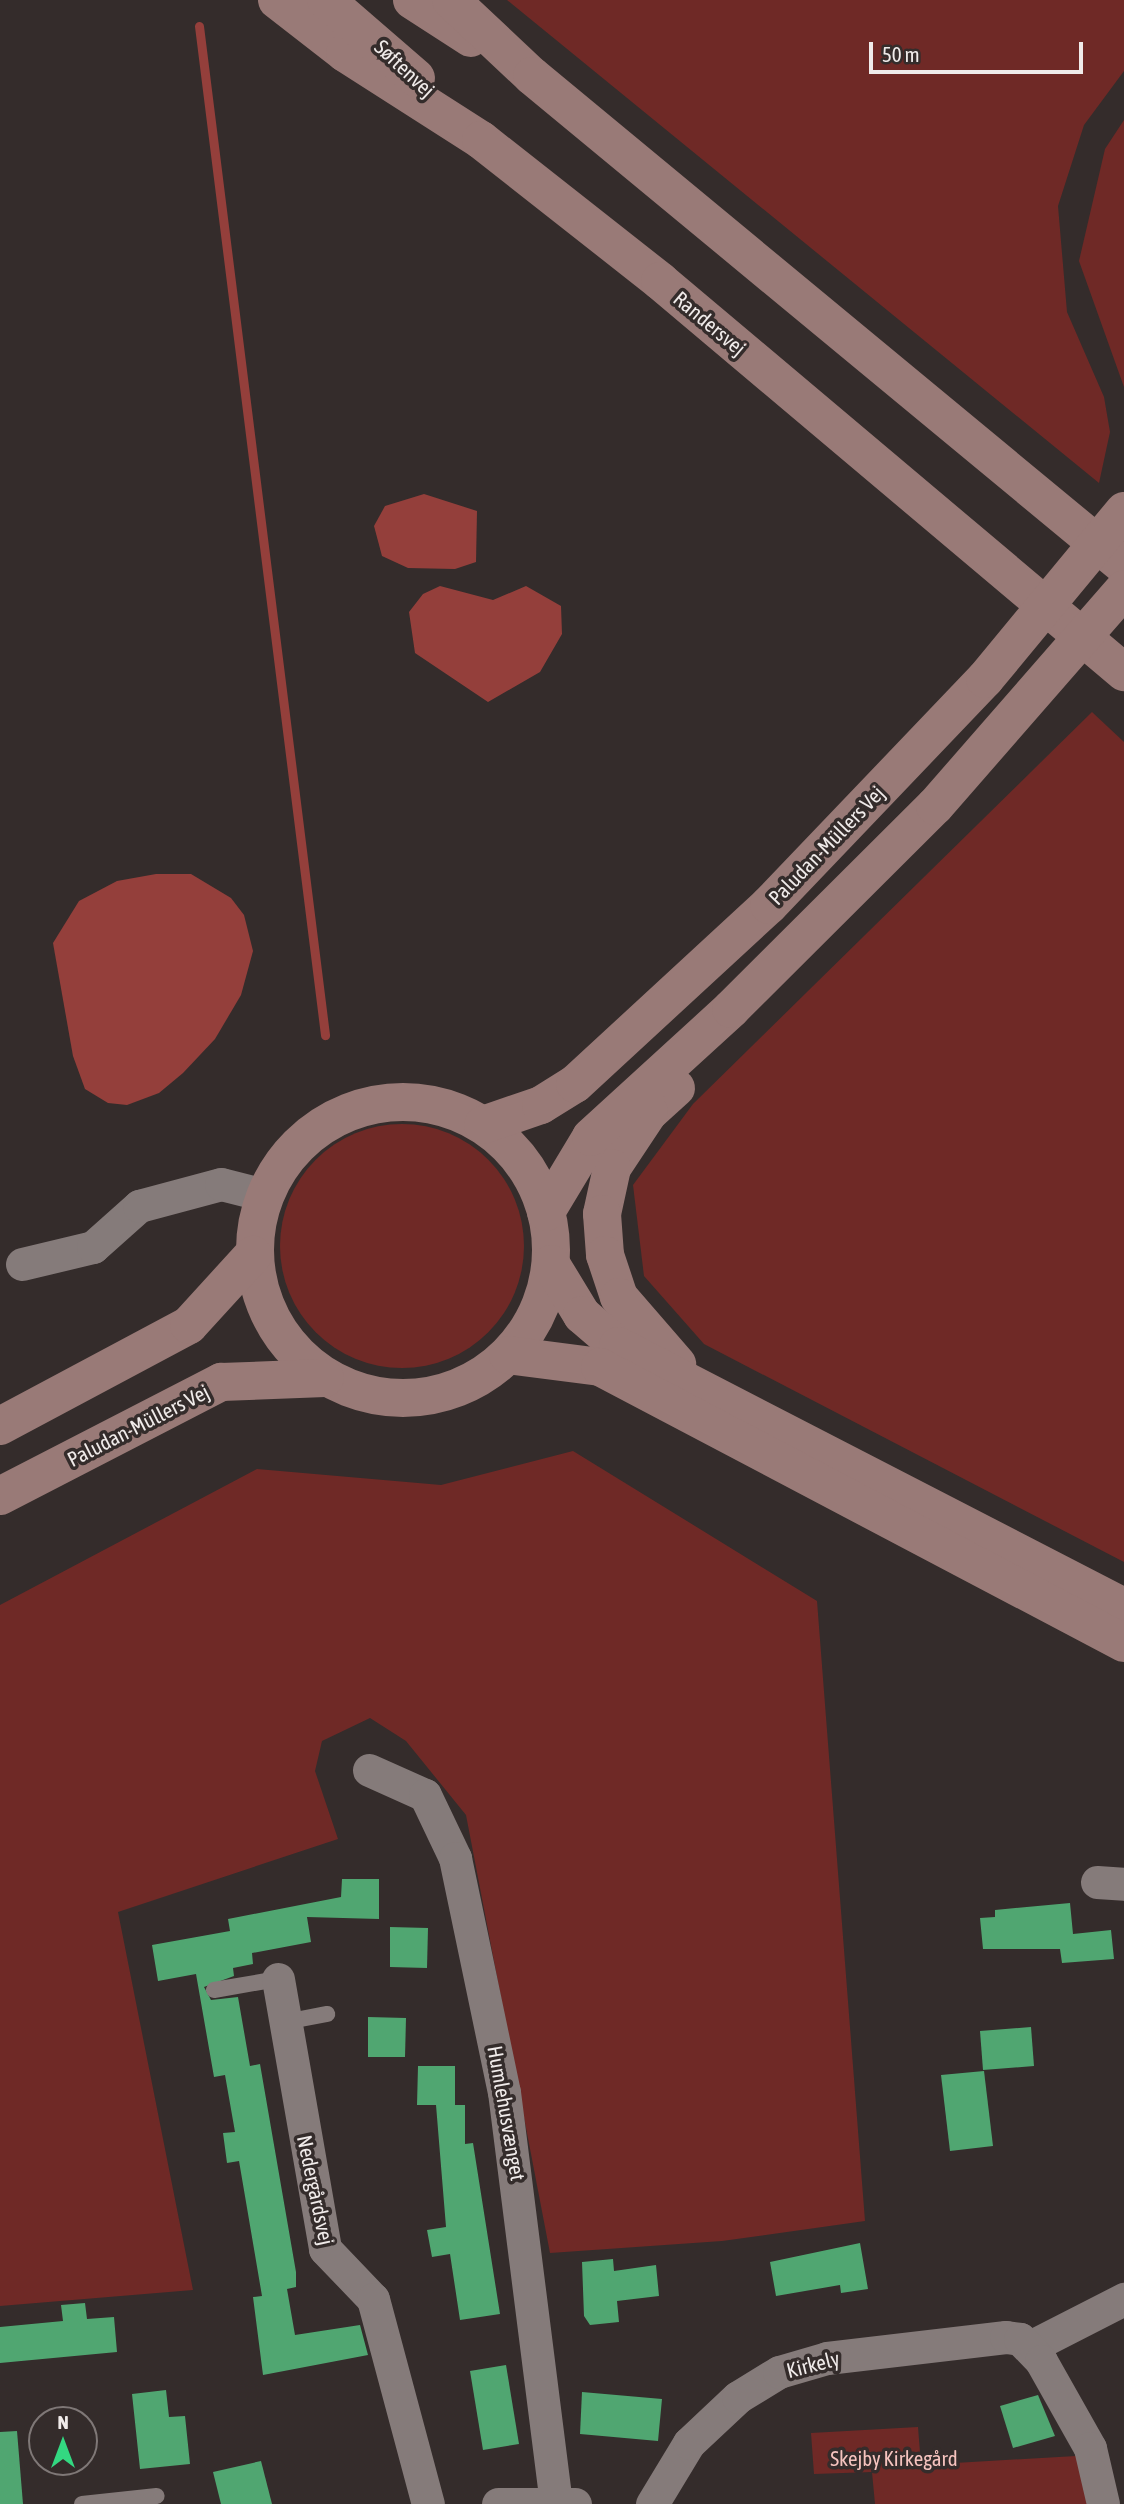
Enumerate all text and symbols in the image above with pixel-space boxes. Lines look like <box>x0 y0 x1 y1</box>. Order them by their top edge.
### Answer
scale bar <box>872 28 1086 72</box>
street label: Søftenvej <box>370 34 440 102</box>
text: 50 m <box>882 42 920 66</box>
street label: Randersvej <box>669 286 751 360</box>
street label: Paludan-Müllers Vej <box>763 780 889 910</box>
street label: Paludan-Müllers Vej <box>63 1378 213 1472</box>
street label: Humlehusvænget <box>483 2044 531 2182</box>
street label: Nedergårdsvej <box>292 2133 340 2247</box>
street label: Kirkely <box>784 2345 842 2383</box>
north arrow <box>28 2406 98 2476</box>
text: N <box>57 2411 69 2433</box>
park label: Skejby Kirkegård <box>830 2445 958 2471</box>

